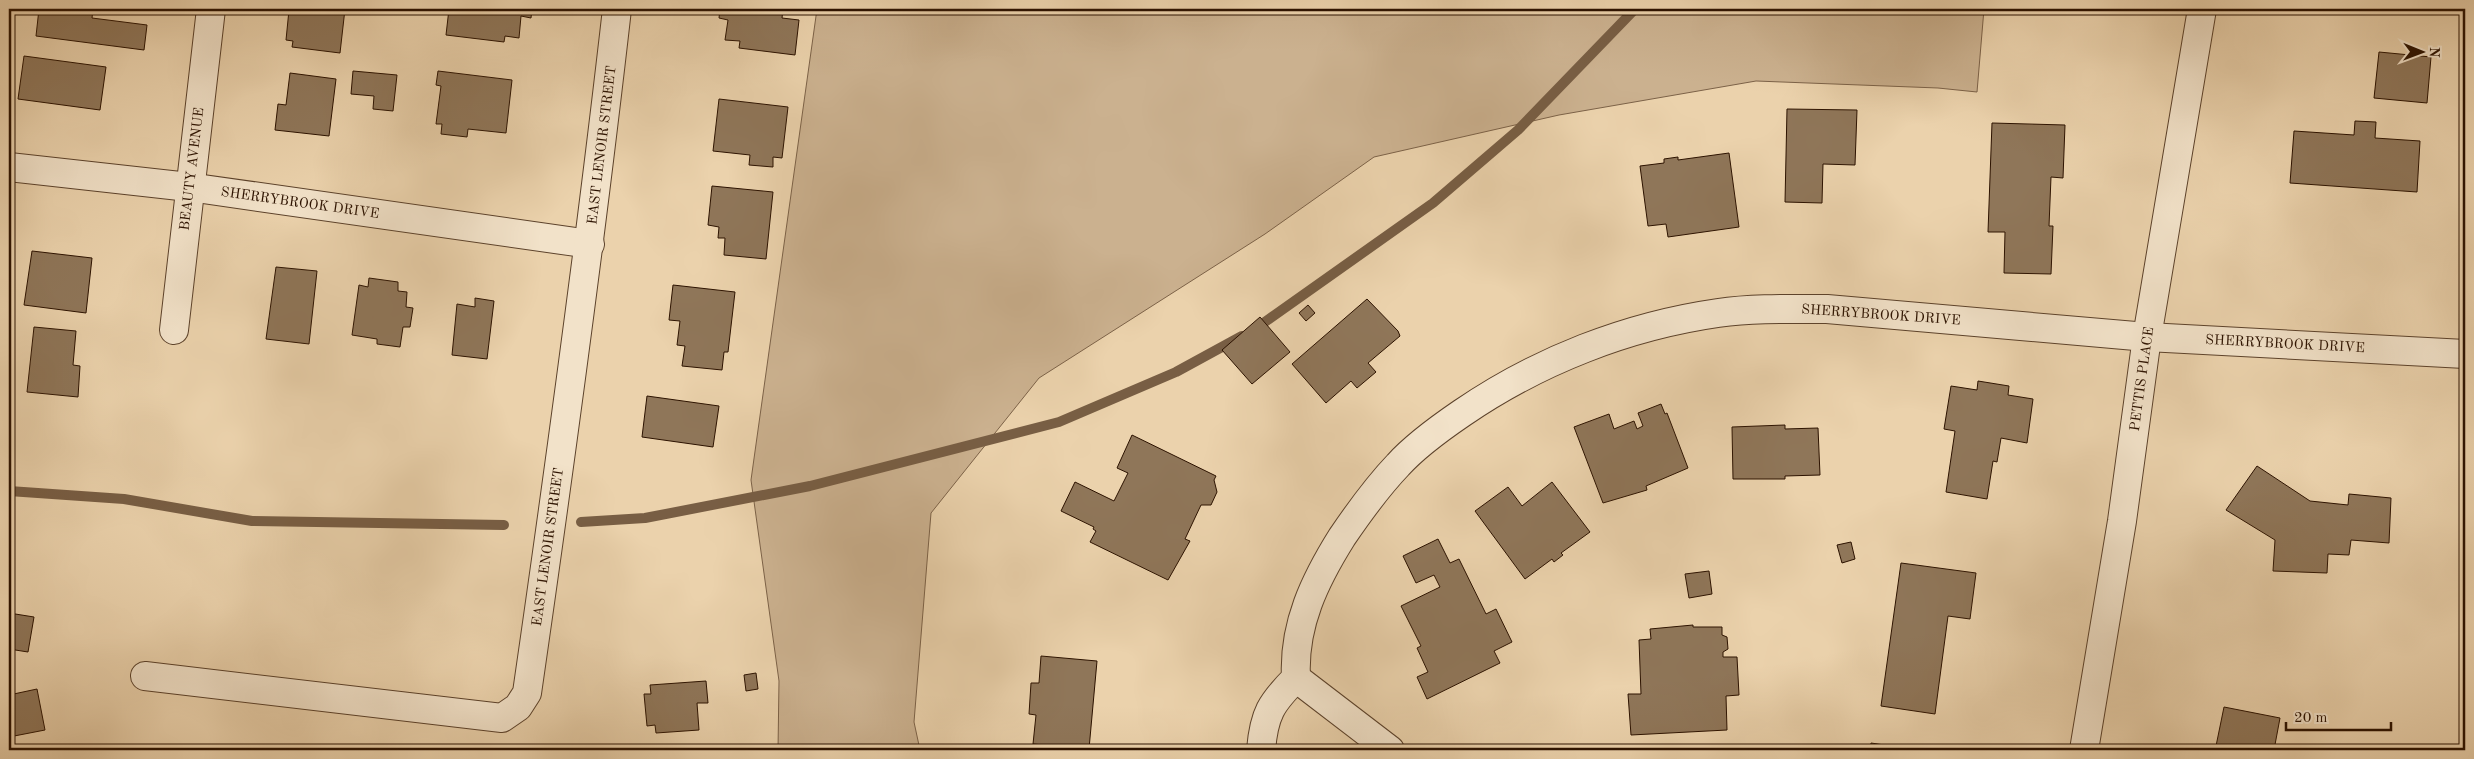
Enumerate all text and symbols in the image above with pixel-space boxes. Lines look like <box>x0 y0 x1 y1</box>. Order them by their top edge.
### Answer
north arrow <box>2396 28 2446 78</box>
text: N <box>2427 47 2441 58</box>
street label: EAST LENOIR STREET <box>585 65 619 225</box>
street label: BEAUTY AVENUE <box>177 107 207 231</box>
street label: SHERRYBROOK DRIVE <box>220 185 380 221</box>
street label: SHERRYBROOK DRIVE <box>1801 302 1961 328</box>
street label: PETTIS PLACE <box>2128 326 2156 432</box>
street label: SHERRYBROOK DRIVE <box>2205 333 2365 355</box>
street label: EAST LENOIR STREET <box>530 467 566 627</box>
scale bar <box>2286 699 2392 731</box>
text: 20 m <box>2294 711 2328 726</box>

